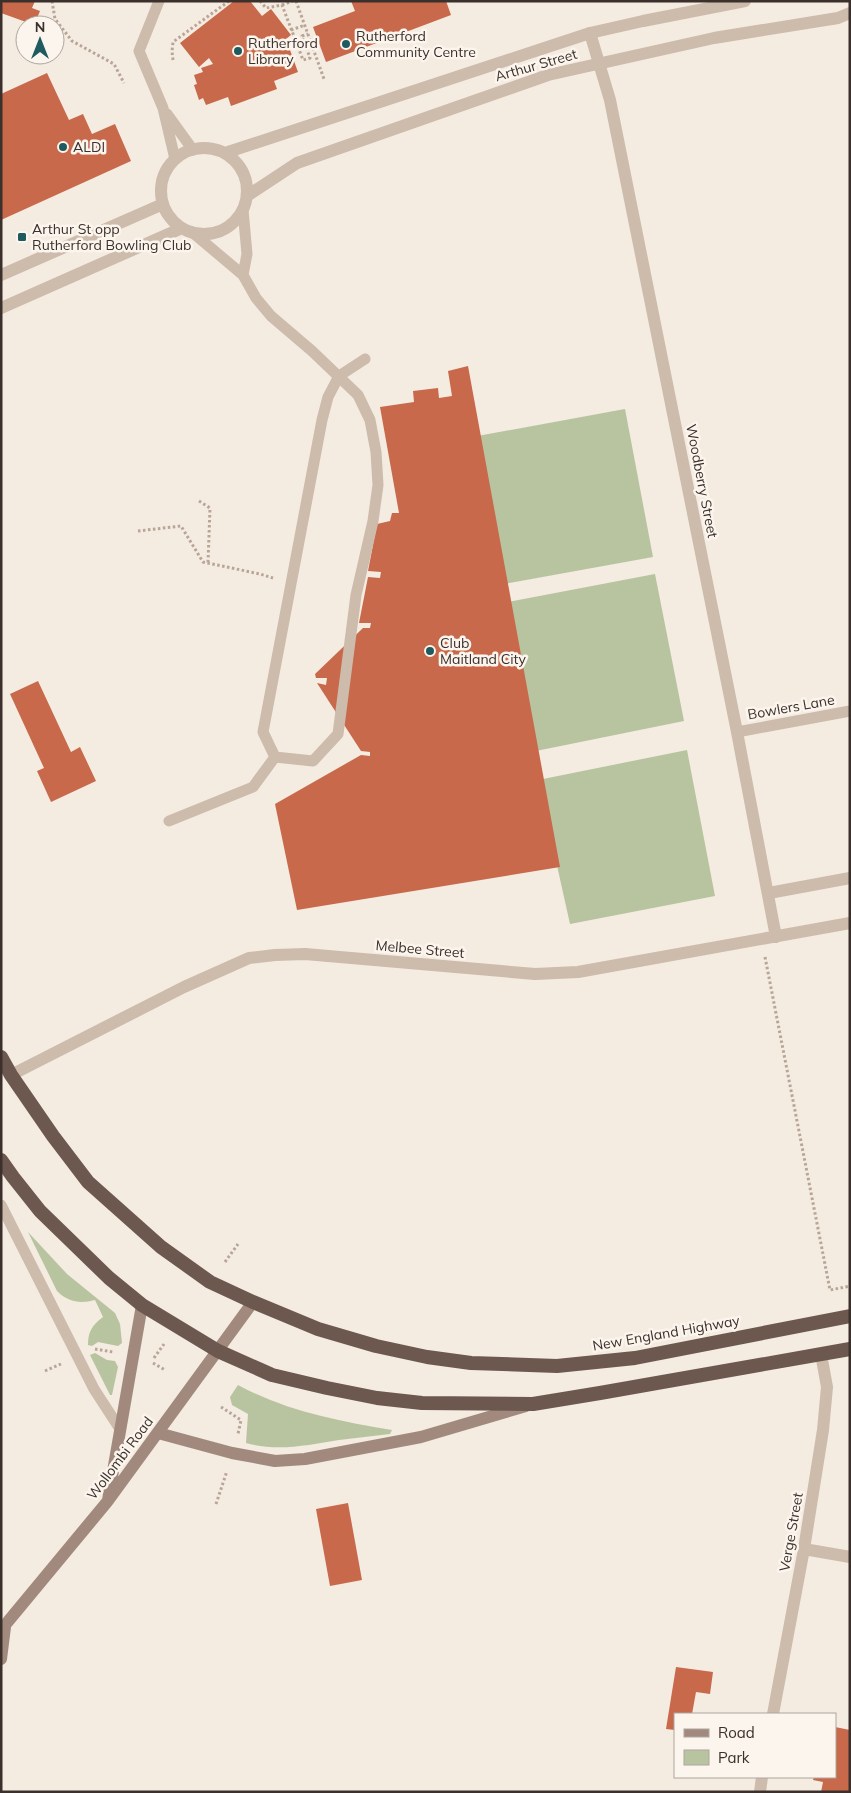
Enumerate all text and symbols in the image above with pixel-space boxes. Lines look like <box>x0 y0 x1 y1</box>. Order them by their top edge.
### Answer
north arrow <box>15 15 65 65</box>
text: N <box>35 18 45 36</box>
place label: Rutherford Community Centre <box>356 27 476 61</box>
place label: Rutherford Library <box>248 34 318 68</box>
marker: Rutherford Community Centre <box>340 38 352 50</box>
marker: Rutherford Library <box>232 45 244 57</box>
street label: Arthur Street <box>493 45 579 85</box>
place label: ALDI <box>73 138 105 156</box>
marker: ALDI <box>57 141 69 153</box>
place label: Arthur St opp Rutherford Bowling Club <box>32 220 191 254</box>
marker: Arthur St opp Rutherford Bowling Club <box>16 231 28 243</box>
street label: Woodberry Street <box>682 423 722 540</box>
place label: Club Maitland City <box>440 634 527 668</box>
marker: Club Maitland City <box>424 645 436 657</box>
street label: Bowlers Lane <box>746 690 836 724</box>
street label: Melbee Street <box>375 936 465 962</box>
street label: New England Highway <box>591 1311 742 1355</box>
street label: Wollombi Road <box>83 1413 157 1503</box>
street label: Verge Street <box>775 1491 807 1573</box>
legend <box>674 1713 836 1778</box>
text: Road <box>718 1723 755 1742</box>
text: Park <box>718 1748 750 1767</box>

